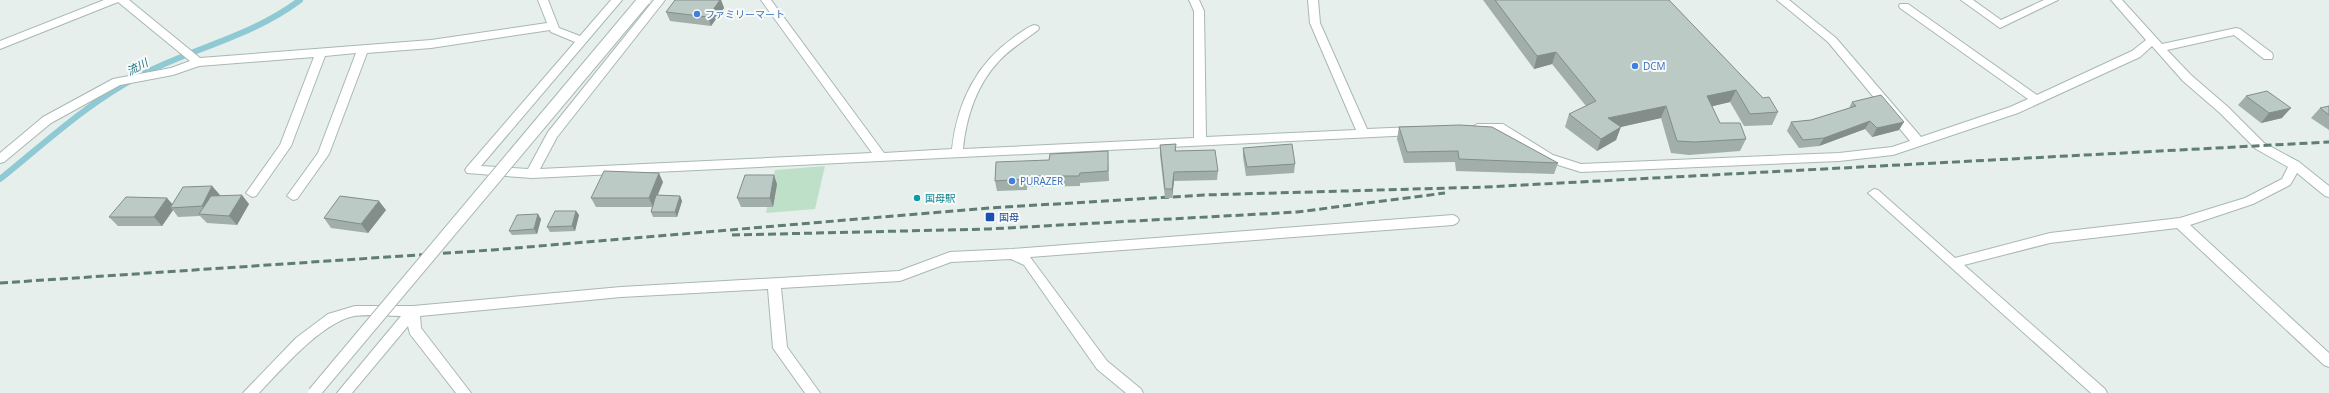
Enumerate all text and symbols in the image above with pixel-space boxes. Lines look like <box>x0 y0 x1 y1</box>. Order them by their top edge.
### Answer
place label: ファミリーマート <box>705 7 785 21</box>
marker: ファミリーマート <box>692 9 702 19</box>
water label: 流川 <box>124 54 151 78</box>
place label: DCM <box>1643 59 1666 73</box>
marker: DCM <box>1630 61 1640 71</box>
place label: PURAZER <box>1020 174 1063 188</box>
marker: PURAZER <box>1007 176 1017 186</box>
place label: 国母駅 <box>925 191 956 205</box>
marker: 国母駅 <box>912 193 922 203</box>
place label: 国母 <box>999 210 1019 224</box>
marker: 国母 <box>984 211 996 223</box>

